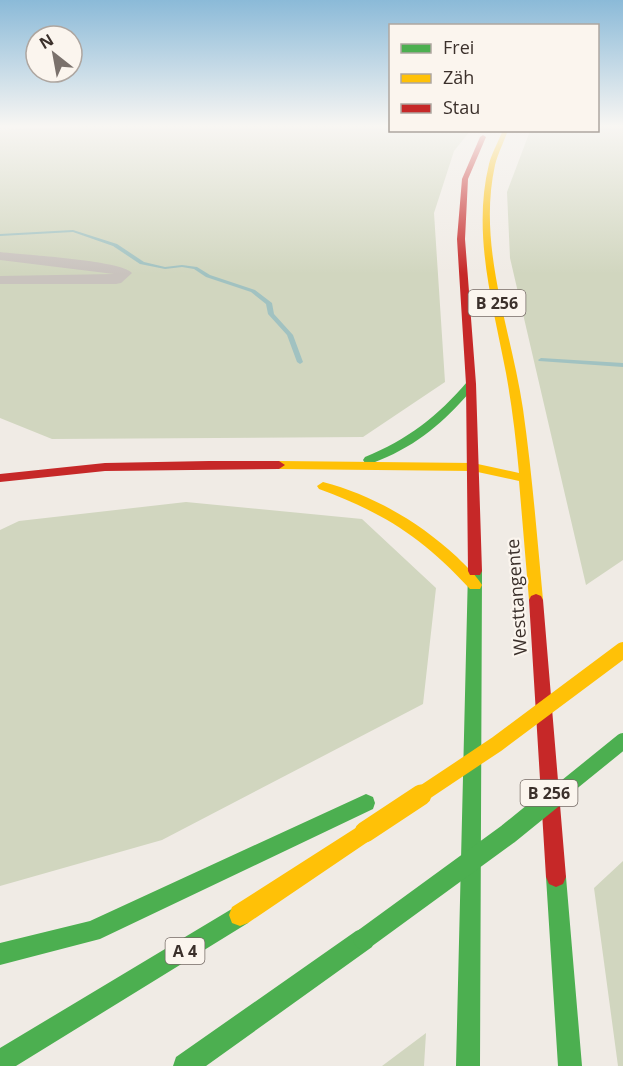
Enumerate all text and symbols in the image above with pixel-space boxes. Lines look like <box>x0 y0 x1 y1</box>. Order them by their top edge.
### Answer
north arrow <box>24 24 84 84</box>
legend <box>389 24 599 132</box>
text: N <box>35 28 58 54</box>
text: Frei <box>443 35 474 59</box>
text: Zäh <box>443 65 474 89</box>
text: Stau <box>443 95 480 119</box>
road number: B 256 <box>468 290 526 316</box>
street label: Westtangente <box>500 538 532 656</box>
road number: B 256 <box>520 780 578 806</box>
road number: A 4 <box>166 938 204 964</box>

